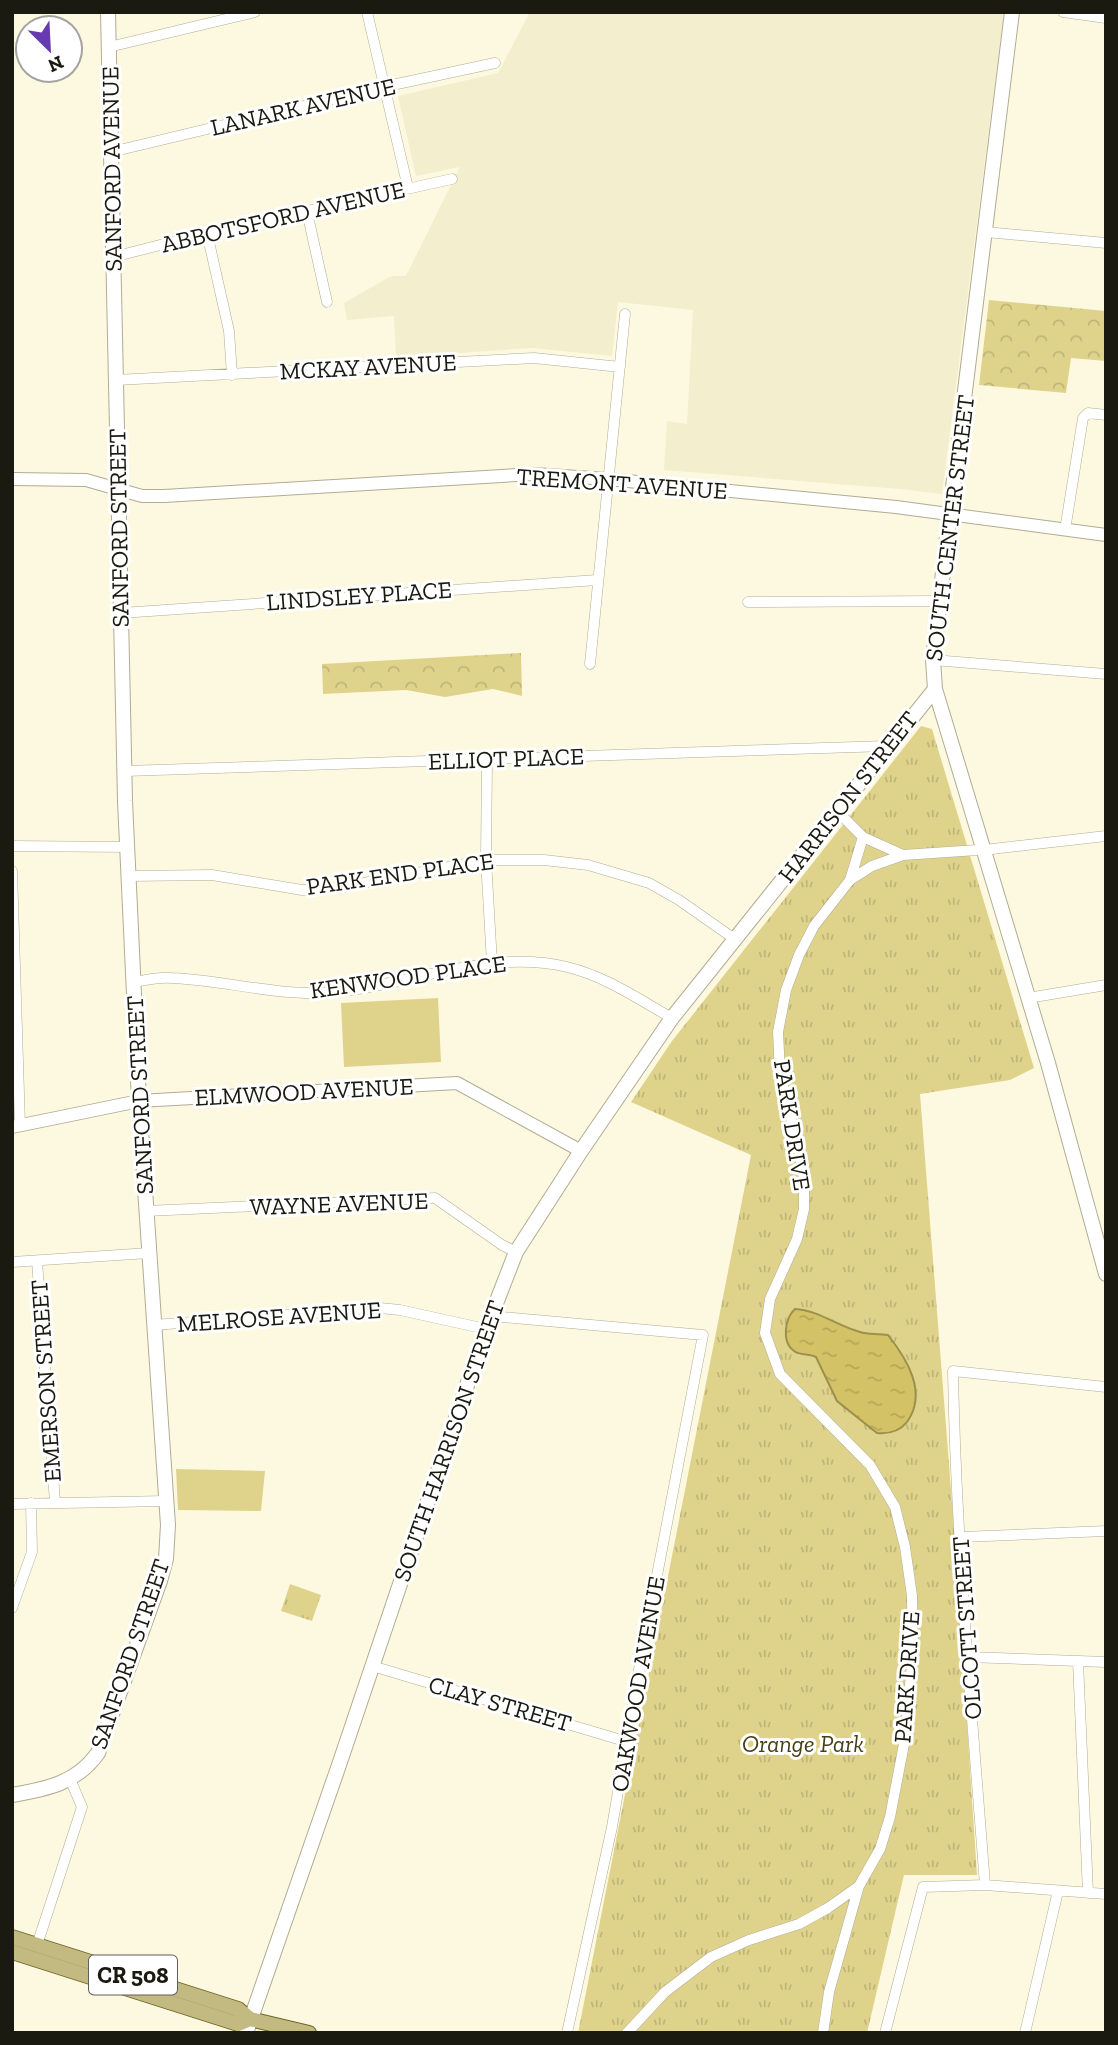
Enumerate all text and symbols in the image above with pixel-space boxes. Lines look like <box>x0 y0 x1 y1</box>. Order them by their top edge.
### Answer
north arrow <box>14 14 84 84</box>
text: N <box>44 51 67 78</box>
street label: SANFORD AVENUE <box>95 66 128 272</box>
street label: LANARK AVENUE <box>208 71 398 142</box>
street label: ABBOTSFORD AVENUE <box>158 174 408 259</box>
street label: MCKAY AVENUE <box>279 347 457 386</box>
street label: SOUTH CENTER STREET <box>919 393 980 663</box>
street label: SANFORD STREET <box>102 428 135 628</box>
street label: TREMONT AVENUE <box>516 462 728 505</box>
street label: LINDSLEY PLACE <box>265 575 453 616</box>
street label: HARRISON STREET <box>772 705 924 888</box>
street label: ELLIOT PLACE <box>427 741 585 776</box>
street label: PARK END PLACE <box>304 846 495 901</box>
street label: KENWOOD PLACE <box>308 948 508 1005</box>
street label: SANFORD STREET <box>120 995 159 1195</box>
street label: PARK DRIVE <box>768 1057 817 1193</box>
street label: ELMWOOD AVENUE <box>194 1071 414 1112</box>
street label: WAYNE AVENUE <box>249 1186 429 1221</box>
street label: EMERSON STREET <box>24 1279 67 1483</box>
street label: MELROSE AVENUE <box>176 1295 382 1338</box>
street label: SOUTH HARRISON STREET <box>387 1296 510 1585</box>
street label: OLCOTT STREET <box>946 1535 987 1721</box>
street label: SANFORD STREET <box>83 1555 176 1753</box>
street label: OAKWOOD AVENUE <box>604 1574 671 1794</box>
street label: PARK DRIVE <box>887 1610 926 1744</box>
street label: CLAY STREET <box>425 1669 575 1738</box>
park label: Orange Park <box>742 1729 864 1758</box>
road number: CR 508 <box>89 1956 177 1994</box>

